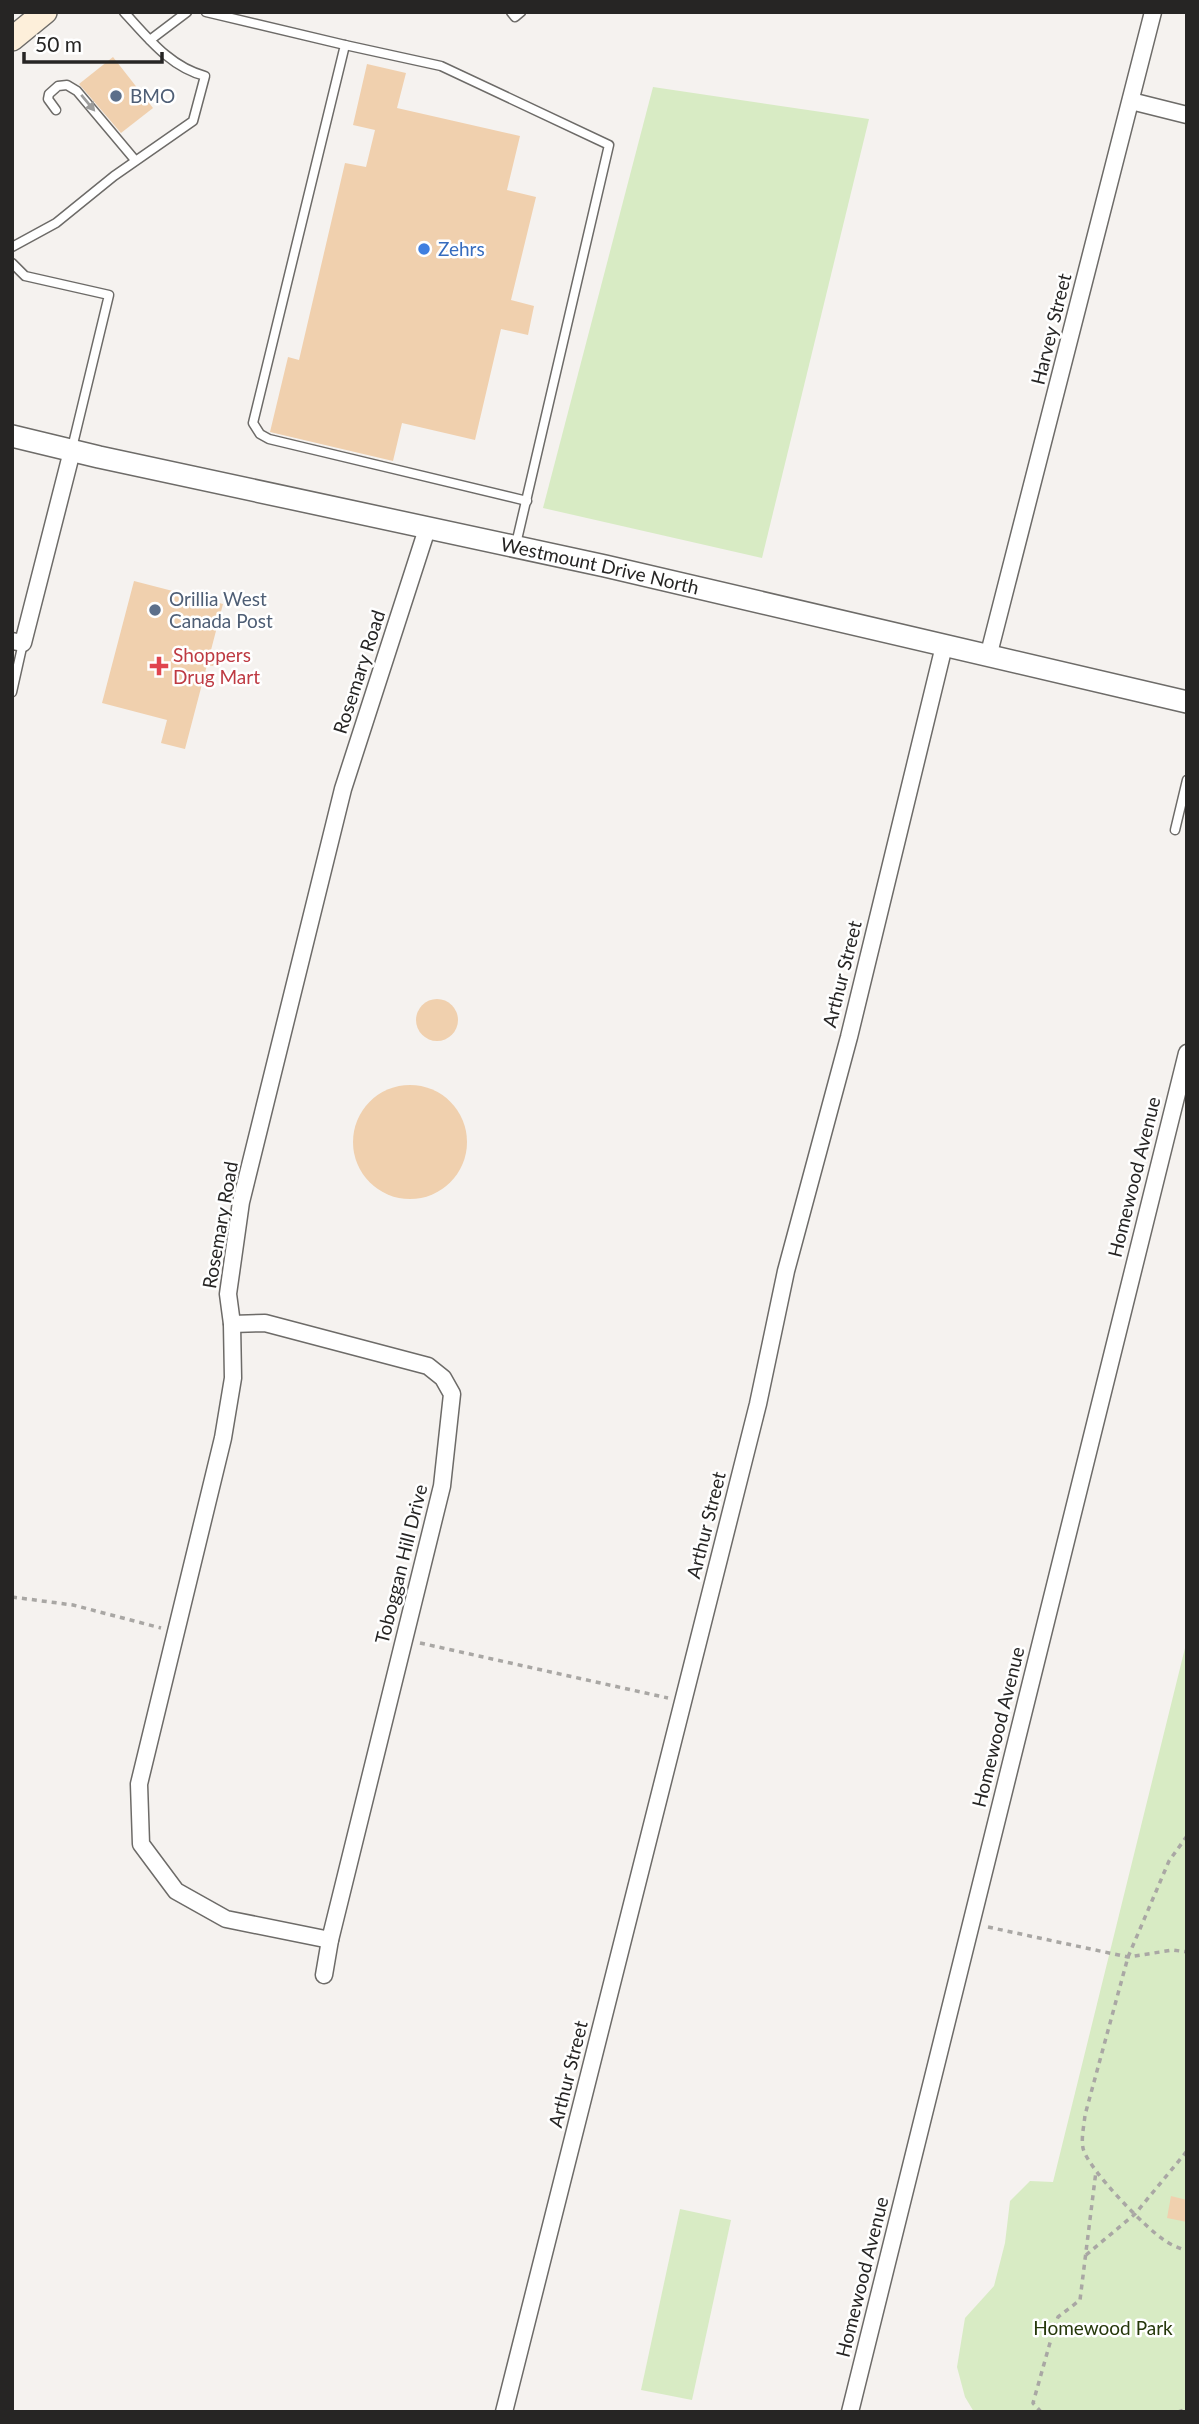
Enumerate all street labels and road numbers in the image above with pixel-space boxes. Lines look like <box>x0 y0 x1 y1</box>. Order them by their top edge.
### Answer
street label: Harvey Street <box>1026 271 1076 387</box>
street label: Westmount Drive North <box>499 532 701 599</box>
street label: Rosemary Road <box>328 607 389 737</box>
street label: Arthur Street <box>817 918 866 1030</box>
street label: Homewood Avenue <box>1102 1094 1165 1260</box>
street label: Rosemary Road <box>197 1160 242 1290</box>
street label: Arthur Street <box>681 1469 730 1581</box>
street label: Toboggan Hill Drive <box>370 1482 431 1646</box>
street label: Homewood Avenue <box>966 1644 1029 1810</box>
street label: Arthur Street <box>543 2018 592 2130</box>
street label: Homewood Avenue <box>830 2194 893 2360</box>

